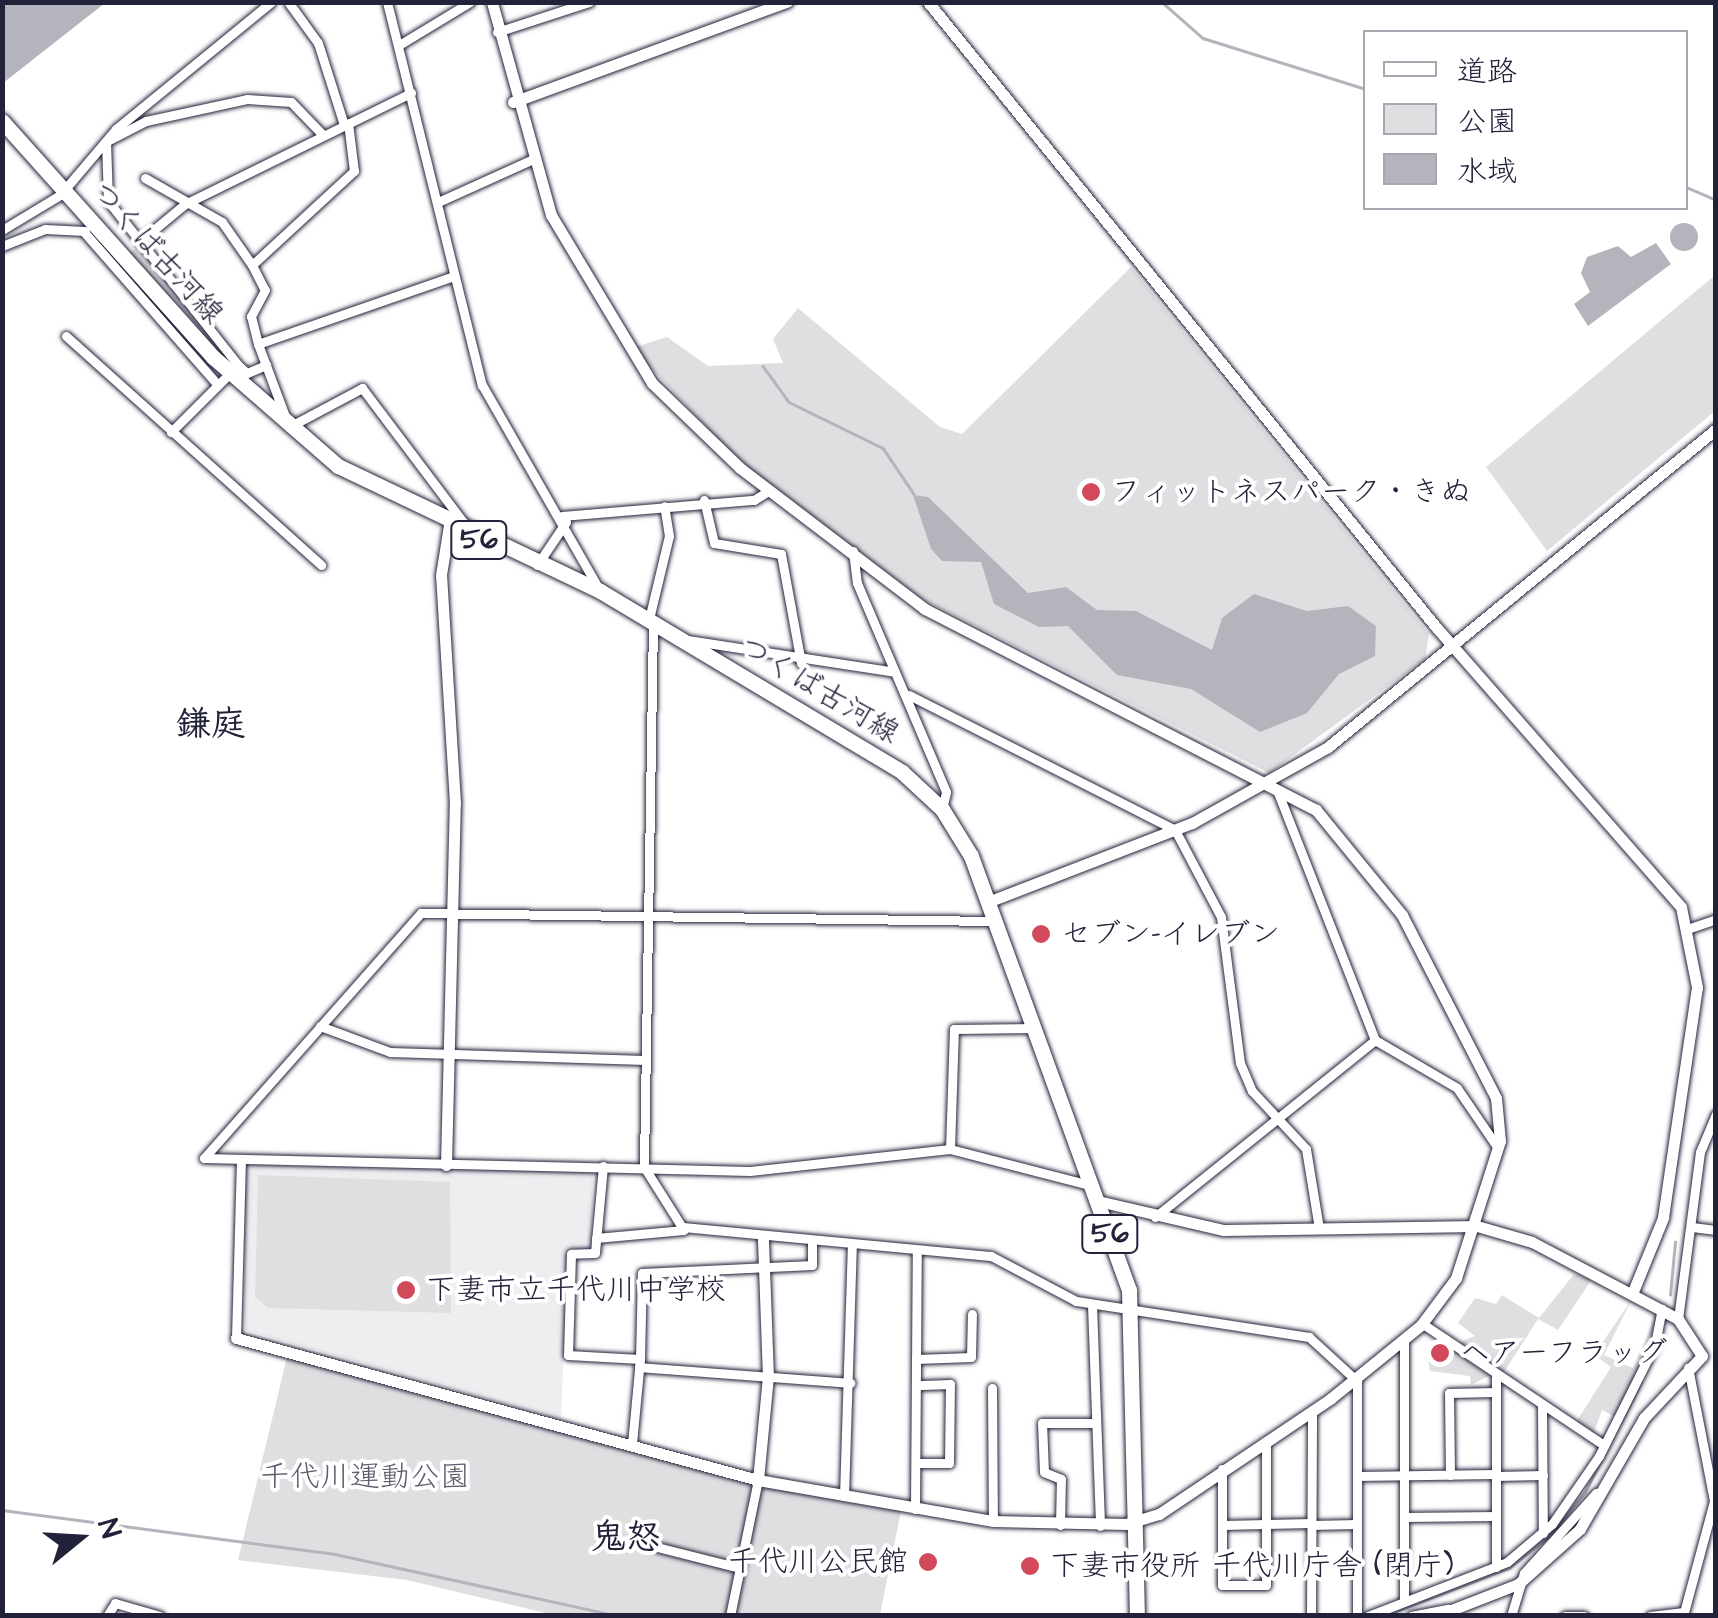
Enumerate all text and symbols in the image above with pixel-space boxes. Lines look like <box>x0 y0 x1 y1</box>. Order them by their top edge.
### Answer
legend <box>1363 30 1688 210</box>
text: 道路 <box>1457 51 1517 93</box>
text: 公園 <box>1457 101 1517 143</box>
text: 水域 <box>1457 151 1517 193</box>
street label: つくば古河線 <box>83 174 231 332</box>
place label: フィットネスパーク・きぬ <box>1111 474 1471 510</box>
marker: フィットネスパーク・きぬ <box>1080 481 1102 503</box>
road number: 56 <box>449 517 509 563</box>
street label: つくば古河線 <box>733 628 905 752</box>
district label: 鎌庭 <box>176 704 246 746</box>
place label: セブン-イレブン <box>1061 916 1280 952</box>
marker: セブン-イレブン <box>1030 923 1052 945</box>
road number: 56 <box>1080 1211 1140 1257</box>
place label: 下妻市立千代川中学校 <box>426 1272 726 1308</box>
marker: 下妻市立千代川中学校 <box>395 1279 417 1301</box>
place label: ヘアーフラッグ <box>1460 1335 1669 1371</box>
marker: ヘアーフラッグ <box>1429 1342 1451 1364</box>
park label: 千代川運動公園 <box>260 1459 470 1495</box>
north arrow <box>30 1488 130 1588</box>
text: N <box>88 1514 130 1543</box>
district label: 鬼怒 <box>591 1517 661 1559</box>
place label: 千代川公民館 <box>728 1544 908 1580</box>
place label: 下妻市役所 千代川庁舎 (閉庁) <box>1050 1548 1454 1584</box>
marker: 千代川公民館 <box>917 1551 939 1573</box>
marker: 下妻市役所 千代川庁舎 (閉庁) <box>1019 1555 1041 1577</box>

